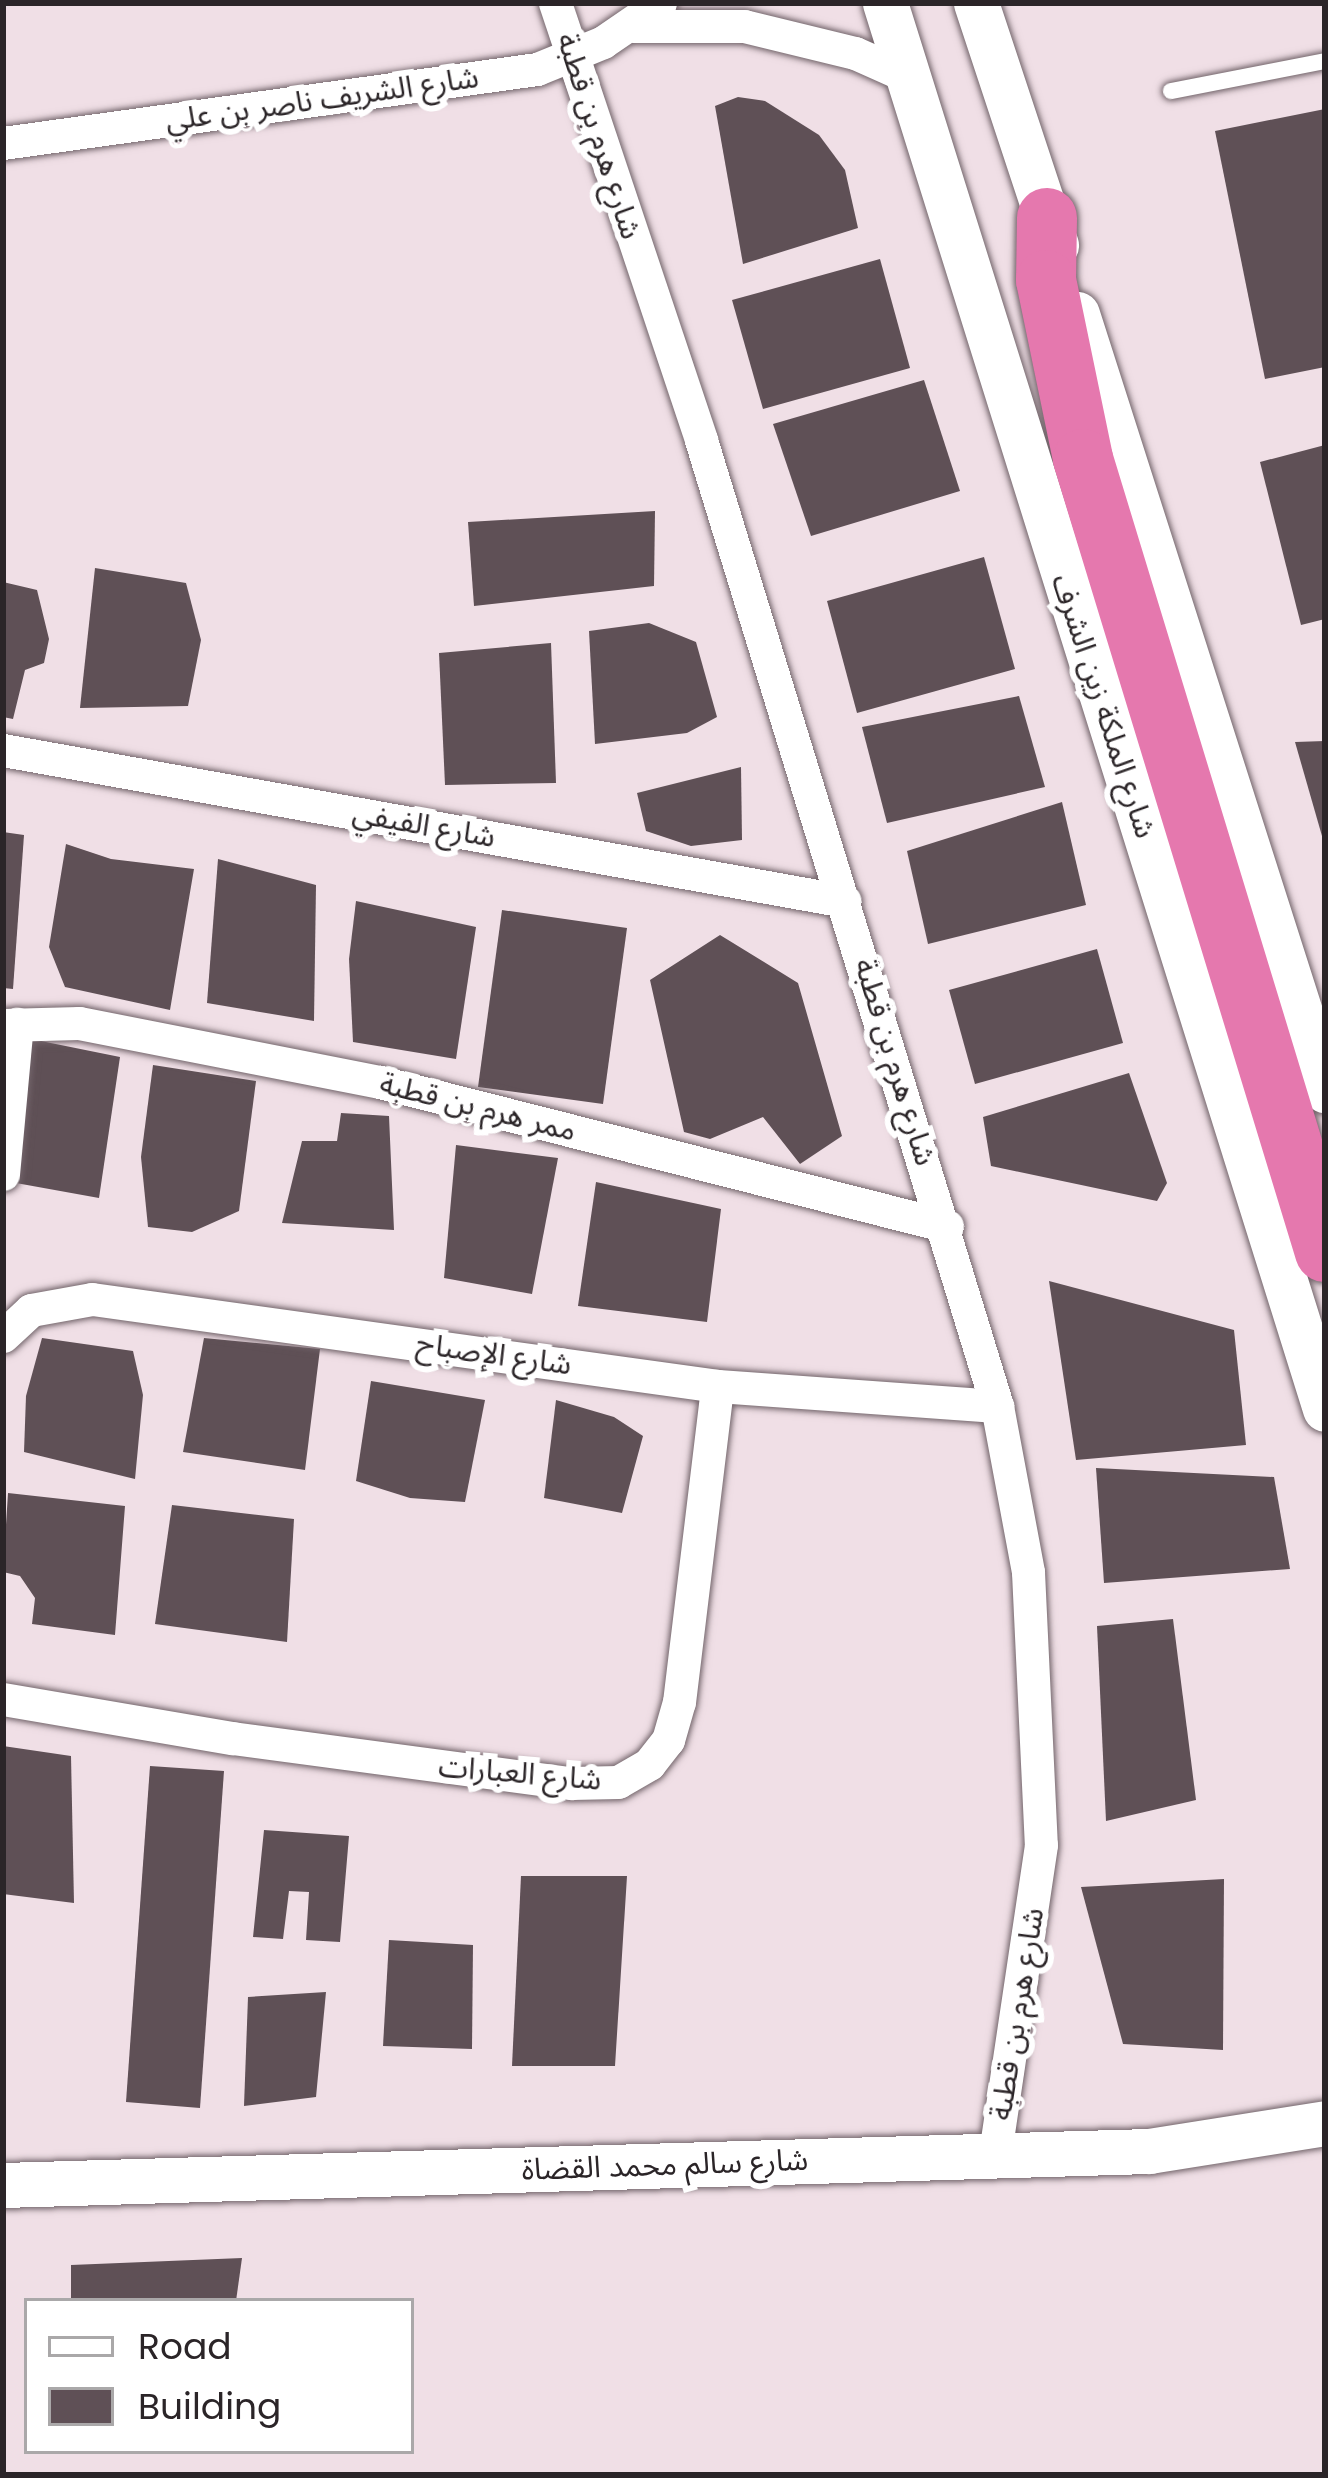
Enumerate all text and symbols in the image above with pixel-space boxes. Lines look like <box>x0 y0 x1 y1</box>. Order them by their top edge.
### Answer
street label: شارع هرم بن قطبة <box>549 28 649 244</box>
street label: شارع الشريف ناصر بن علي <box>163 59 481 139</box>
street label: شارع الملكة زين الشرف <box>1044 569 1164 843</box>
street label: شارع الفيفي <box>350 795 498 855</box>
street label: شارع هرم بن قطبة <box>846 954 944 1170</box>
street label: ممر هرم بن قطبة <box>376 1065 580 1149</box>
street label: شارع الإصباح <box>414 1325 574 1383</box>
street label: شارع العبارات <box>437 1748 603 1798</box>
street label: شارع هرم بن قطبة <box>982 1905 1052 2123</box>
street label: شارع سالم محمد القضاة <box>521 2142 809 2188</box>
legend <box>24 2298 414 2454</box>
text: Road <box>138 2321 232 2372</box>
text: Building <box>138 2381 281 2432</box>

